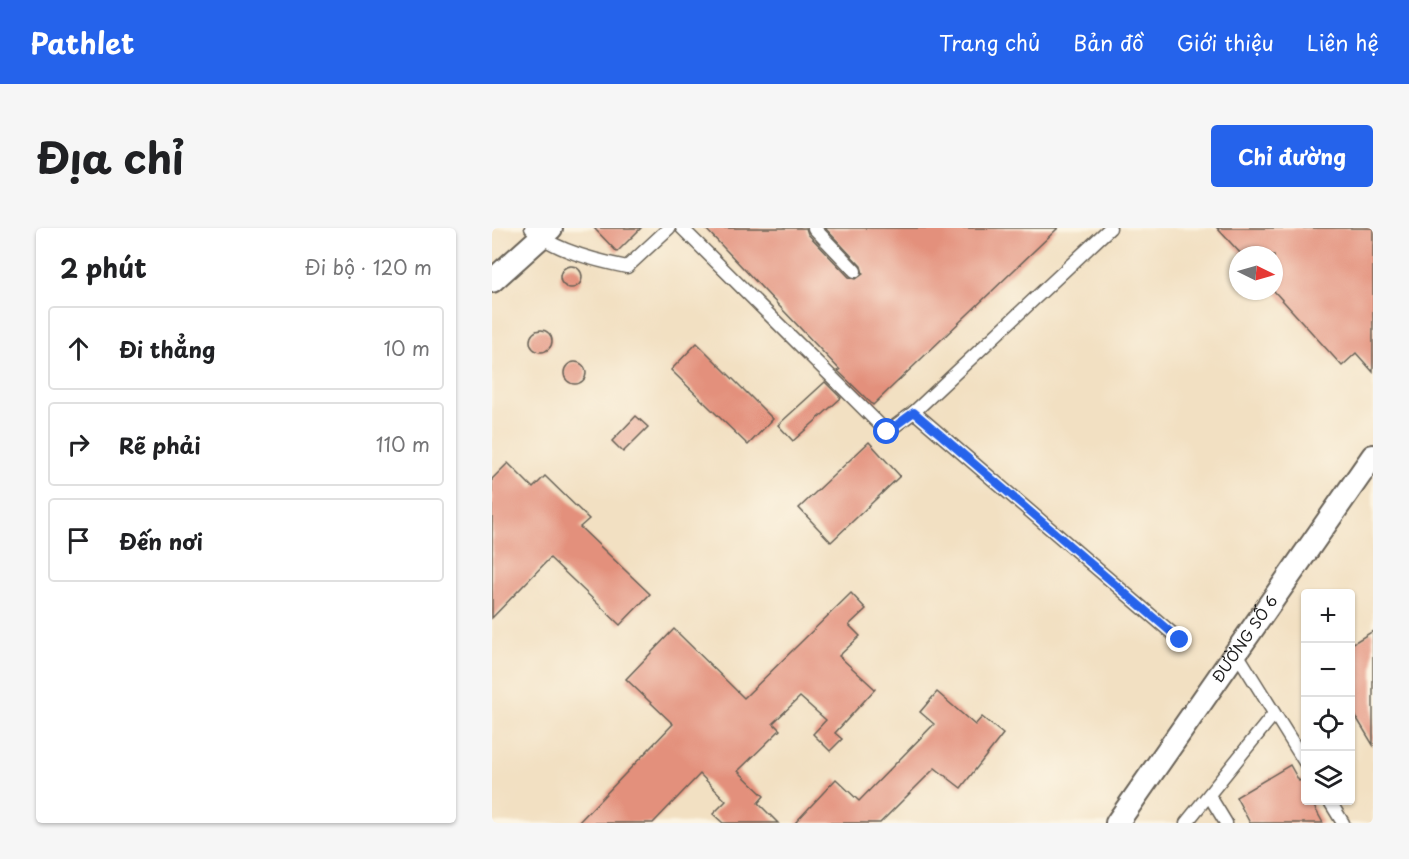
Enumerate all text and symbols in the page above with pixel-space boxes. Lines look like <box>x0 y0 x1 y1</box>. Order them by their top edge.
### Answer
text: Pathlet <box>30 21 134 64</box>
text: Trang chủ <box>939 26 1040 58</box>
text: Bản đồ <box>1073 26 1144 58</box>
text: Giới thiệu <box>1177 26 1274 58</box>
text: Liên hệ <box>1307 26 1379 58</box>
text: Địa chỉ <box>36 125 184 188</box>
button: Chỉ đường <box>1211 125 1373 187</box>
north arrow <box>1229 246 1283 300</box>
text: 2 phút <box>60 248 147 287</box>
text: Đi bộ · 120 m <box>305 252 432 282</box>
icon: ahead <box>62 332 95 365</box>
text: Đi thẳng <box>119 332 215 365</box>
text: 10 m <box>383 333 430 363</box>
route start <box>873 418 899 444</box>
icon: right <box>62 428 95 461</box>
text: Rẽ phải <box>119 428 201 461</box>
text: 110 m <box>376 429 430 459</box>
icon: arrive <box>62 524 95 557</box>
text: Đến nơi <box>119 524 203 557</box>
map controls <box>1301 589 1355 805</box>
button: + <box>1301 589 1355 643</box>
street label: ĐƯỜNG SỐ 6 <box>1205 590 1282 687</box>
route end <box>1166 626 1192 652</box>
button: − <box>1301 643 1355 697</box>
button: locate <box>1301 697 1355 751</box>
button: layers <box>1301 751 1355 805</box>

